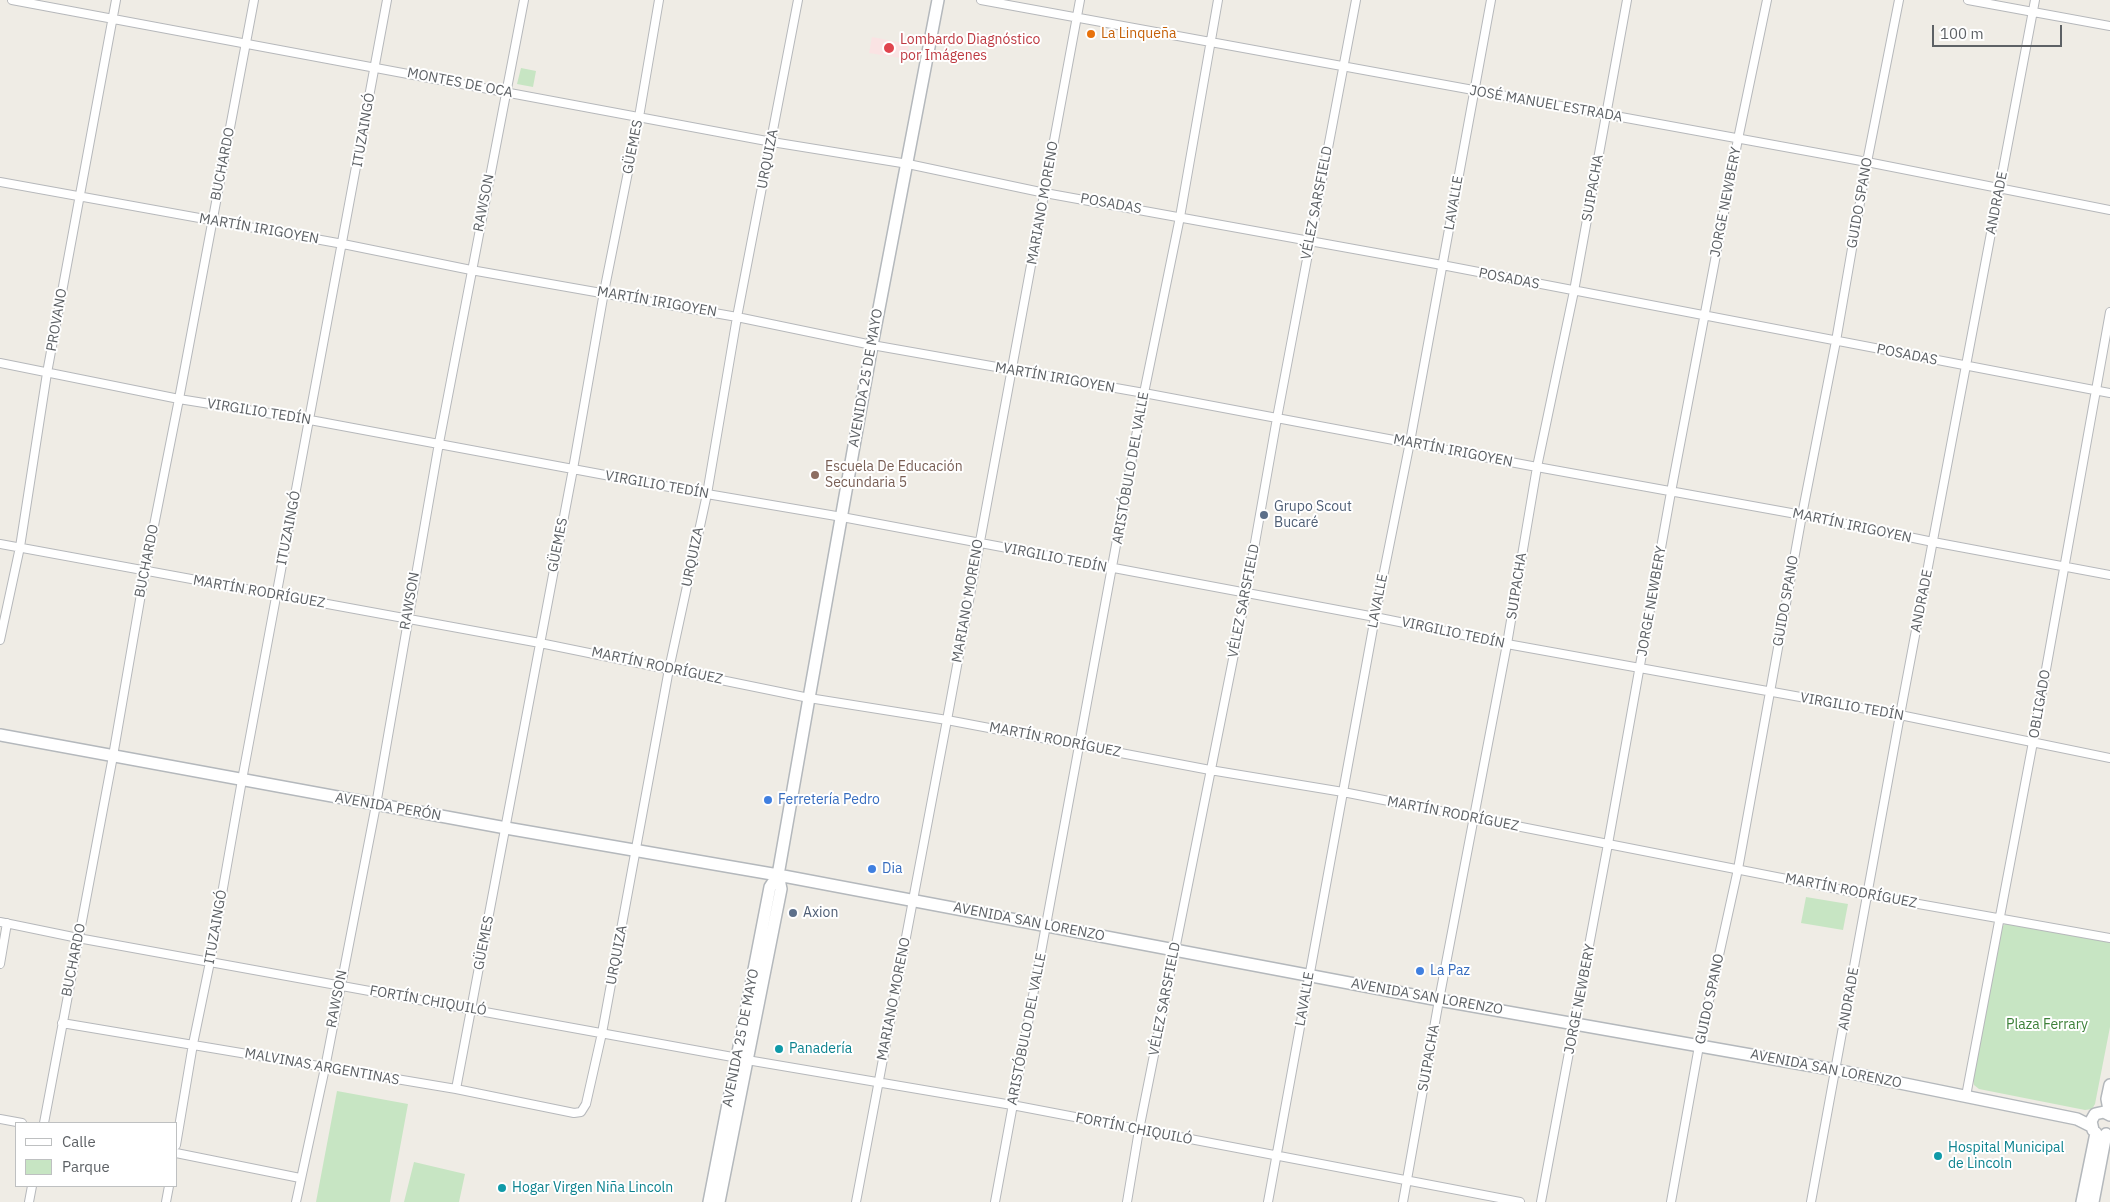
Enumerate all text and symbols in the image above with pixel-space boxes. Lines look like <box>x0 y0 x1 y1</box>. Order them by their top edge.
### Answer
scale bar <box>1935 15 2065 47</box>
text: 100 m <box>1940 24 1984 43</box>
place label: La Linqueña <box>1101 26 1176 42</box>
marker: La Linqueña <box>1085 28 1097 40</box>
place label: Lombardo Diagnóstico por Imágenes <box>900 32 1040 64</box>
marker: Lombardo Diagnóstico por Imágenes <box>882 41 896 55</box>
street label: MONTES DE OCA <box>406 65 514 101</box>
street label: JOSÉ MANUEL ESTRADA <box>1468 82 1624 126</box>
street label: ITUZAINGÓ <box>349 91 379 169</box>
street label: GÜEMES <box>620 118 646 176</box>
street label: BUCHARDO <box>208 126 238 202</box>
street label: URQUIZA <box>754 128 782 190</box>
street label: MARIANO MORENO <box>1024 140 1062 266</box>
street label: VÉLEZ SARSFIELD <box>1298 145 1336 261</box>
street label: JORGE NEWBERY <box>1707 146 1745 258</box>
street label: SUIPACHA <box>1579 153 1607 223</box>
street label: GUIDO SPANO <box>1844 156 1876 250</box>
street label: ANDRADE <box>1983 170 2011 236</box>
street label: RAWSON <box>470 173 498 233</box>
street label: LAVALLE <box>1441 175 1467 231</box>
street label: POSADAS <box>1079 190 1143 218</box>
street label: MARTÍN IRIGOYEN <box>198 210 320 248</box>
street label: POSADAS <box>1477 265 1541 293</box>
street label: MARTÍN IRIGOYEN <box>596 283 718 321</box>
street label: PROVANO <box>43 287 71 353</box>
street label: AVENIDA 25 DE MAYO <box>846 307 886 449</box>
street label: POSADAS <box>1875 341 1939 369</box>
street label: MARTÍN IRIGOYEN <box>994 359 1116 397</box>
street label: ARISTÓBULO DEL VALLE <box>1109 390 1153 546</box>
street label: VIRGILIO TEDÍN <box>206 395 312 429</box>
street label: MARTÍN IRIGOYEN <box>1392 431 1514 471</box>
place label: Escuela De Educación Secundaria 5 <box>825 459 963 492</box>
street label: VIRGILIO TEDÍN <box>604 468 710 502</box>
marker: Escuela De Educación Secundaria 5 <box>809 469 821 481</box>
street label: ITUZAINGÓ <box>274 489 304 567</box>
place label: Grupo Scout Bucaré <box>1274 499 1352 532</box>
street label: MARTÍN IRIGOYEN <box>1791 505 1913 547</box>
marker: Grupo Scout Bucaré <box>1258 509 1270 521</box>
street label: GÜEMES <box>545 516 571 574</box>
street label: BUCHARDO <box>132 523 162 599</box>
street label: URQUIZA <box>679 526 707 588</box>
street label: MARIANO MORENO <box>949 538 987 664</box>
street label: VIRGILIO TEDÍN <box>1002 540 1108 576</box>
street label: VÉLEZ SARSFIELD <box>1225 543 1263 659</box>
street label: JORGE NEWBERY <box>1634 545 1670 657</box>
street label: SUIPACHA <box>1503 551 1531 621</box>
street label: GUIDO SPANO <box>1770 554 1802 648</box>
street label: ANDRADE <box>1908 568 1936 634</box>
street label: RAWSON <box>397 571 423 631</box>
street label: MARTÍN RODRÍGUEZ <box>192 572 326 612</box>
street label: LAVALLE <box>1365 573 1391 629</box>
street label: VIRGILIO TEDÍN <box>1400 614 1506 652</box>
street label: MARTÍN RODRÍGUEZ <box>590 644 724 688</box>
street label: OBLIGADO <box>2026 668 2054 740</box>
street label: VIRGILIO TEDÍN <box>1799 690 1905 724</box>
street label: MARTÍN RODRÍGUEZ <box>988 719 1122 761</box>
street label: AVENIDA PERÓN <box>334 789 442 825</box>
place label: Ferretería Pedro <box>778 792 880 808</box>
street label: MARTÍN RODRÍGUEZ <box>1386 793 1520 835</box>
marker: Ferretería Pedro <box>762 794 774 806</box>
place label: Dia <box>882 861 902 877</box>
marker: Dia <box>866 863 878 875</box>
street label: MARTÍN RODRÍGUEZ <box>1784 870 1918 912</box>
street label: ITUZAINGÓ <box>201 888 231 966</box>
street label: AVENIDA SAN LORENZO <box>952 899 1106 945</box>
place label: Axion <box>803 905 838 921</box>
marker: Axion <box>787 907 799 919</box>
street label: GÜEMES <box>471 914 497 972</box>
street label: BUCHARDO <box>59 922 89 998</box>
street label: URQUIZA <box>603 924 631 986</box>
street label: MARIANO MORENO <box>874 936 914 1062</box>
street label: VÉLEZ SARSFIELD <box>1146 941 1184 1057</box>
street label: JORGE NEWBERY <box>1561 943 1599 1055</box>
street label: ARISTÓBULO DEL VALLE <box>1004 952 1050 1106</box>
street label: GUIDO SPANO <box>1692 952 1728 1046</box>
place label: La Paz <box>1430 963 1470 979</box>
marker: La Paz <box>1414 965 1426 977</box>
street label: ANDRADE <box>1835 966 1863 1032</box>
street label: AVENIDA 25 DE MAYO <box>719 967 763 1109</box>
street label: RAWSON <box>323 969 351 1029</box>
street label: LAVALLE <box>1292 971 1318 1027</box>
street label: AVENIDA SAN LORENZO <box>1350 975 1504 1019</box>
street label: FORTÍN CHIQUILÓ <box>368 982 488 1020</box>
park label: Plaza Ferrary <box>2006 1017 2088 1033</box>
street label: SUIPACHA <box>1415 1023 1443 1093</box>
place label: Panadería <box>789 1041 852 1057</box>
marker: Panadería <box>773 1043 785 1055</box>
street label: MALVINAS ARGENTINAS <box>243 1045 401 1089</box>
street label: AVENIDA SAN LORENZO <box>1749 1046 1903 1092</box>
street label: FORTÍN CHIQUILÓ <box>1074 1109 1194 1149</box>
legend <box>15 1122 178 1187</box>
text: Calle <box>62 1132 96 1151</box>
place label: Hospital Municipal de Lincoln <box>1948 1140 2064 1172</box>
marker: Hospital Municipal de Lincoln <box>1932 1150 1944 1162</box>
text: Parque <box>62 1157 110 1176</box>
place label: Hogar Virgen Niña Lincoln <box>512 1180 673 1196</box>
marker: Hogar Virgen Niña Lincoln <box>496 1182 508 1194</box>

